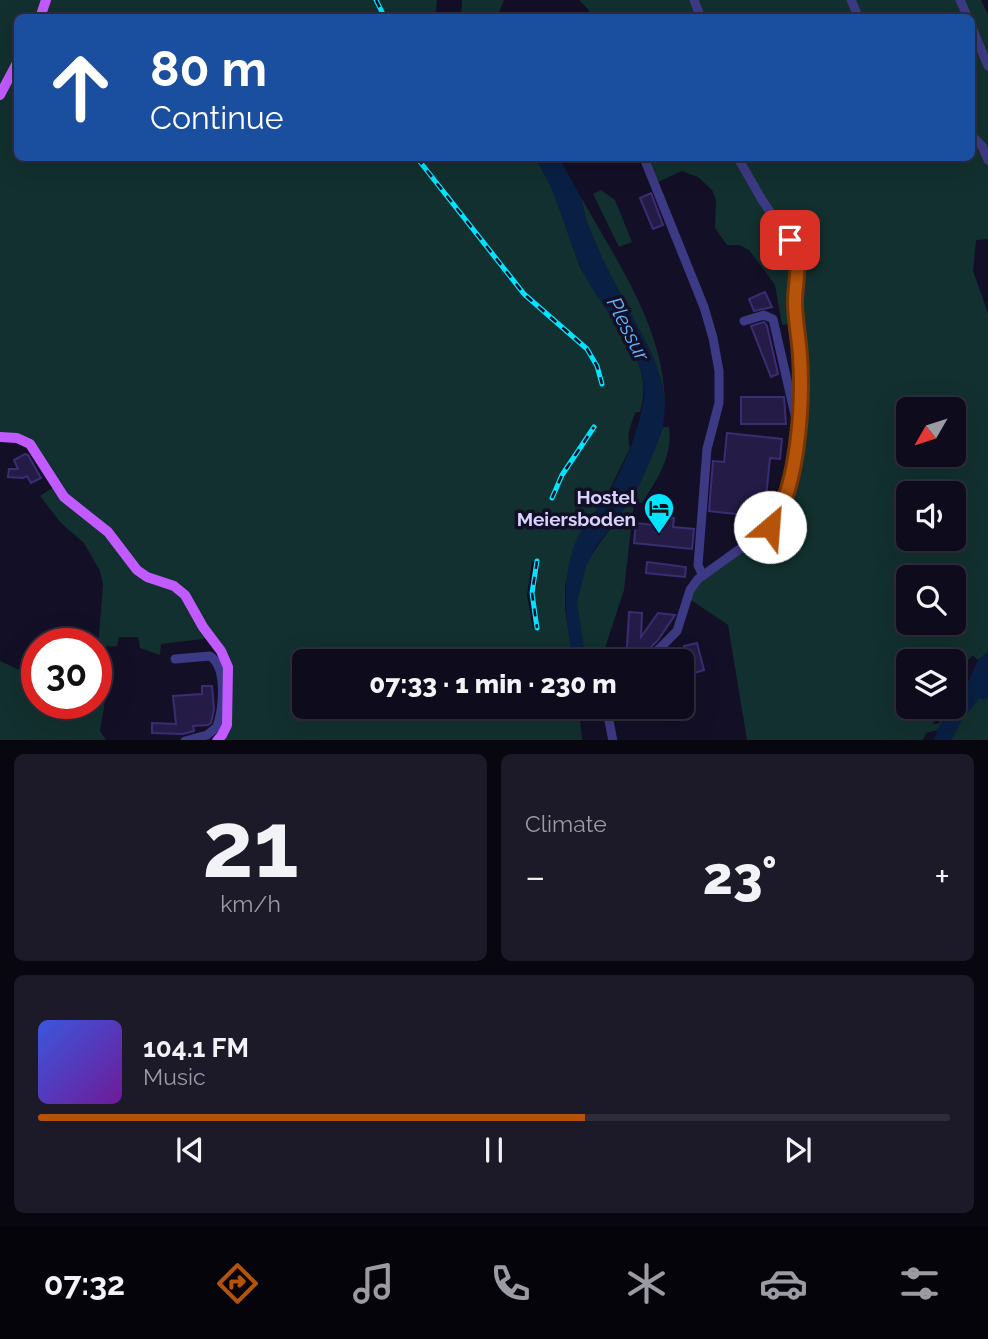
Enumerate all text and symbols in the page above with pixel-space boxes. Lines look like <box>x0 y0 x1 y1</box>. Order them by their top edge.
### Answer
text: 80 m <box>150 40 267 97</box>
icon: ahead <box>35 42 126 133</box>
text: Continue <box>150 99 284 136</box>
pin <box>760 210 820 270</box>
icon: arrive <box>771 221 809 259</box>
water label: Plessur <box>602 293 655 365</box>
north arrow <box>896 397 966 467</box>
map controls <box>896 397 966 719</box>
button: sound <box>896 481 966 551</box>
place label: Hostel Meiersboden <box>517 486 637 530</box>
position arrow <box>733 490 807 564</box>
hotel icon: Hostel Meiersboden <box>642 491 676 535</box>
button: search <box>896 565 966 635</box>
speed limit sign: 30 <box>21 628 112 719</box>
button: layers <box>896 649 966 719</box>
text: 07:33 · 1 min · 230 m <box>369 669 617 699</box>
text: 21 <box>202 791 299 898</box>
text: Climate <box>525 810 607 837</box>
text: 23° <box>703 845 777 906</box>
text: − <box>525 854 545 899</box>
text: + <box>934 854 950 899</box>
text: km/h <box>220 890 281 917</box>
text: 104.1 FM <box>143 1033 249 1063</box>
text: Music <box>143 1063 206 1090</box>
icon: previous <box>171 1131 209 1169</box>
icon: pause <box>475 1131 513 1169</box>
icon: next <box>779 1131 817 1169</box>
icon: directions <box>213 1259 262 1308</box>
icon: music <box>349 1259 398 1308</box>
icon: phone <box>486 1259 535 1308</box>
icon: climate <box>622 1259 671 1308</box>
icon: car <box>759 1259 808 1308</box>
icon: filters <box>895 1259 944 1308</box>
text: 07:32 <box>44 1265 125 1302</box>

